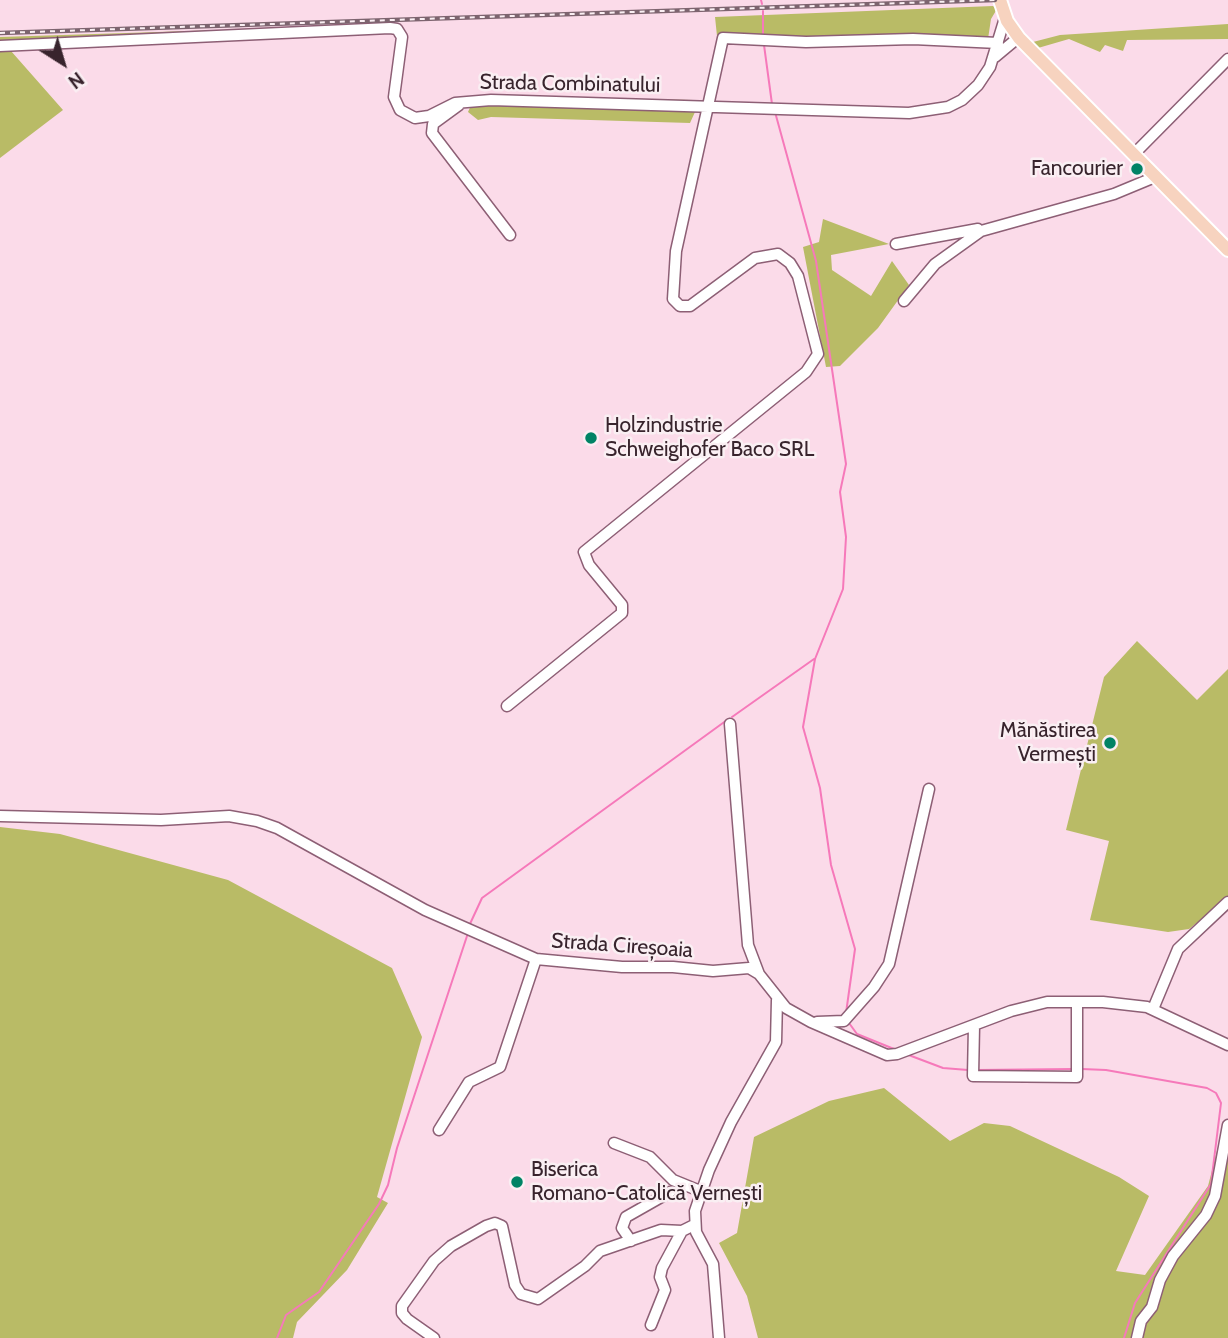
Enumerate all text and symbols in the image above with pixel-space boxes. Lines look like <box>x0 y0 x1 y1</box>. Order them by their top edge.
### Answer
north arrow <box>28 28 98 98</box>
text: N <box>64 67 88 93</box>
street label: Strada Combinatului <box>479 70 661 98</box>
place label: Fancourier <box>1031 156 1123 182</box>
marker: Fancourier <box>1129 161 1145 177</box>
place label: Holzindustrie Schweighofer Baco SRL <box>605 413 814 463</box>
marker: Holzindustrie Schweighofer Baco SRL <box>583 430 599 446</box>
place label: Mănăstirea Vermești <box>1000 718 1096 768</box>
marker: Mănăstirea Vermești <box>1102 735 1118 751</box>
street label: Strada Cireșoaia <box>550 928 694 964</box>
place label: Biserica Romano-Catolică Vernești <box>531 1157 762 1207</box>
marker: Biserica Romano-Catolică Vernești <box>509 1174 525 1190</box>

